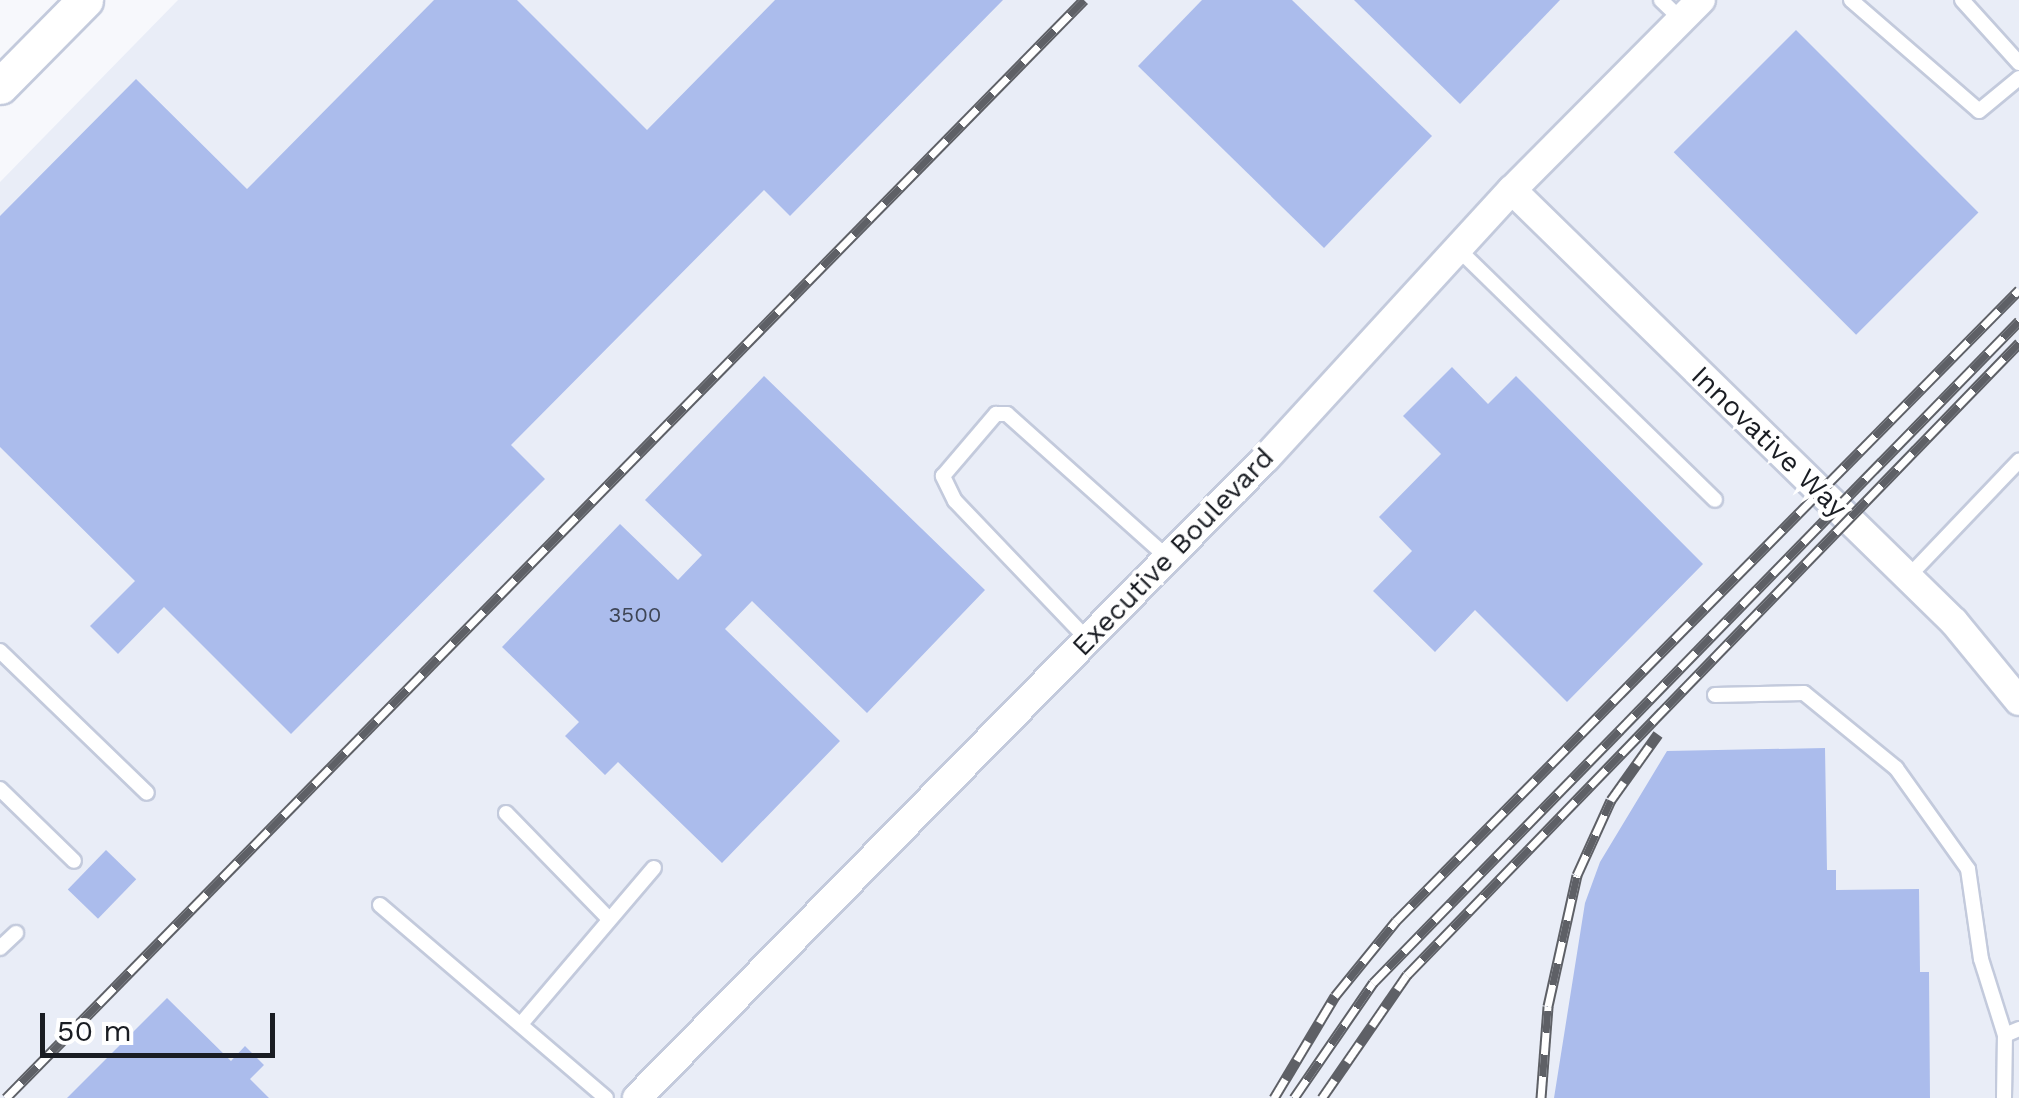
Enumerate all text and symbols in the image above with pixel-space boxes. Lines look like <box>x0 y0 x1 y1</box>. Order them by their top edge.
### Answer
street label: Innovative Way <box>1684 359 1854 525</box>
street label: Executive Boulevard <box>1065 441 1281 663</box>
house number: 3500 <box>609 602 661 628</box>
scale bar <box>45 993 280 1055</box>
text: 50 m <box>57 1013 132 1048</box>

